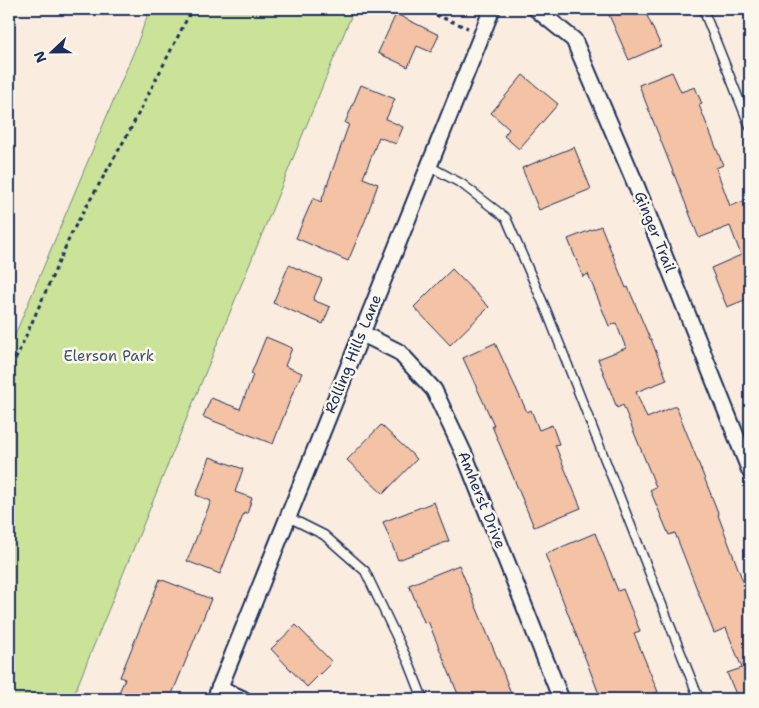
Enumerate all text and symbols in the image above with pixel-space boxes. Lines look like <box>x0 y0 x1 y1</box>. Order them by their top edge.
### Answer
north arrow <box>28 28 78 78</box>
text: N <box>30 48 50 65</box>
street label: Ginger Trail <box>630 188 681 276</box>
street label: Rolling Hills Lane <box>320 292 386 416</box>
park label: Elerson Park <box>64 346 154 366</box>
street label: Amherst Drive <box>453 448 511 552</box>

